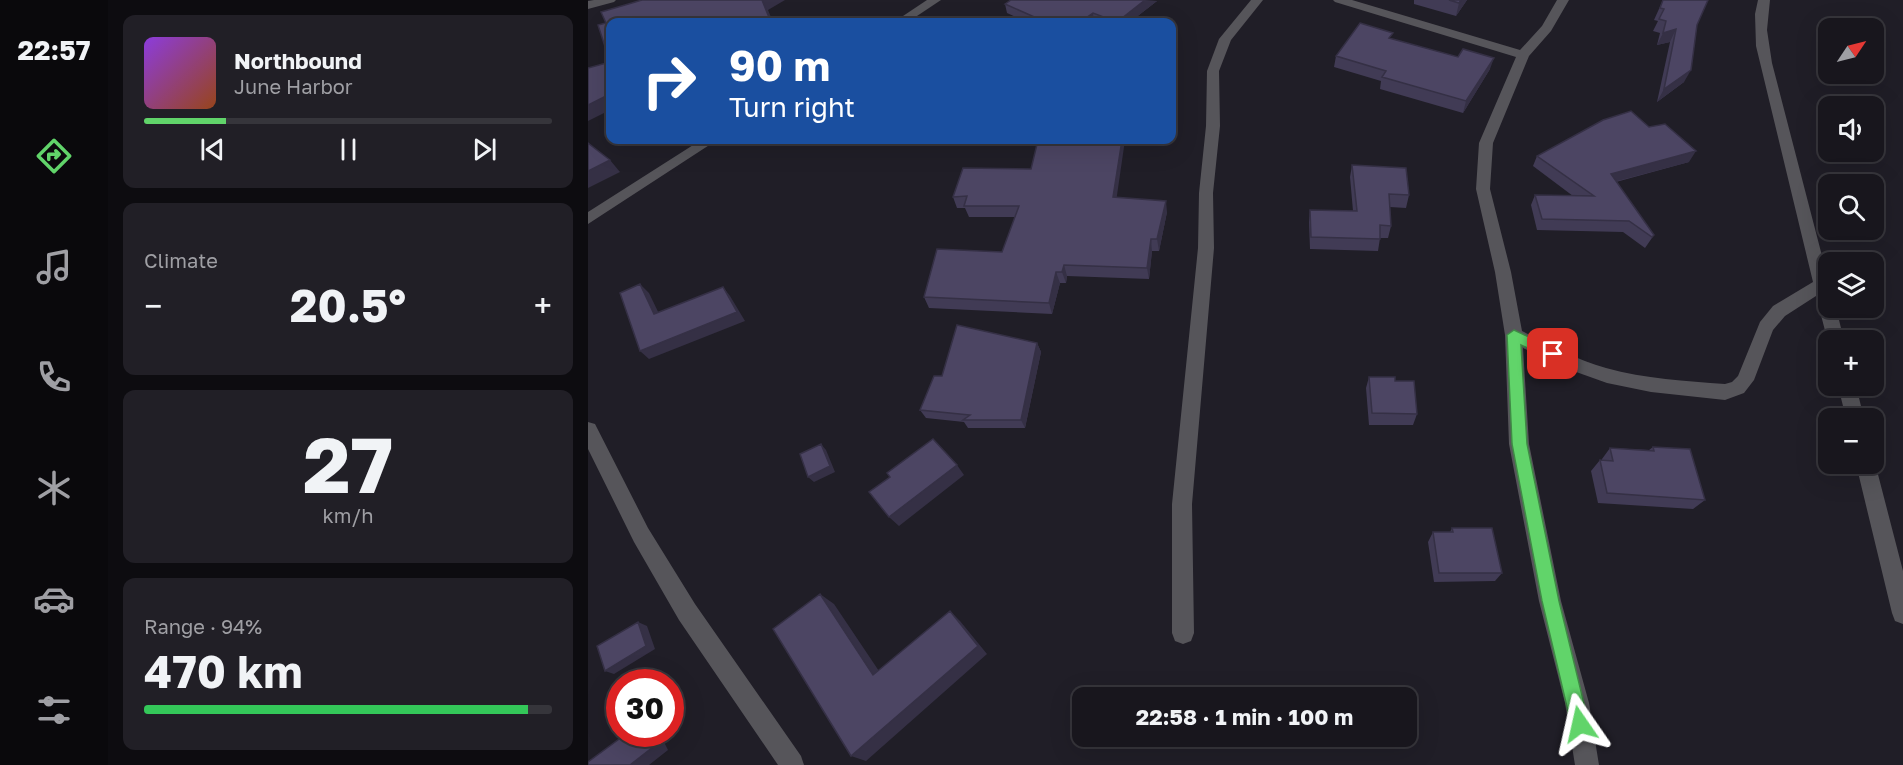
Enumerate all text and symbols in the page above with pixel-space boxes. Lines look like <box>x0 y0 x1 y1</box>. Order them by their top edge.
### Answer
north arrow <box>1818 18 1884 84</box>
map controls <box>1818 18 1884 474</box>
text: 22:57 <box>18 34 90 66</box>
text: 90 m <box>729 40 830 90</box>
icon: right <box>630 42 708 120</box>
text: Northbound <box>234 47 362 74</box>
text: June Harbor <box>234 74 353 98</box>
text: Turn right <box>729 91 855 123</box>
button: sound <box>1818 96 1884 162</box>
icon: previous <box>196 133 229 166</box>
icon: pause <box>332 133 365 166</box>
icon: next <box>468 133 501 166</box>
icon: directions <box>33 135 75 177</box>
button: search <box>1818 174 1884 240</box>
icon: music <box>33 246 75 288</box>
text: Climate <box>144 248 218 272</box>
button: layers <box>1818 252 1884 318</box>
text: 20.5° <box>290 278 406 332</box>
text: − <box>144 286 162 325</box>
text: + <box>534 286 552 325</box>
pin <box>1527 328 1578 379</box>
button: + <box>1818 330 1884 396</box>
icon: arrive <box>1536 337 1569 370</box>
icon: phone <box>33 356 75 398</box>
button: − <box>1818 408 1884 474</box>
text: 27 <box>303 417 393 510</box>
icon: climate <box>33 467 75 509</box>
text: km/h <box>323 503 373 527</box>
icon: car <box>33 578 75 620</box>
text: Range · 94% <box>144 614 262 638</box>
text: 470 km <box>144 644 303 698</box>
speed limit sign: 30 <box>606 669 684 747</box>
icon: filters <box>33 689 75 731</box>
position arrow <box>1548 692 1612 756</box>
text: 22:58 · 1 min · 100 m <box>1136 703 1353 730</box>

